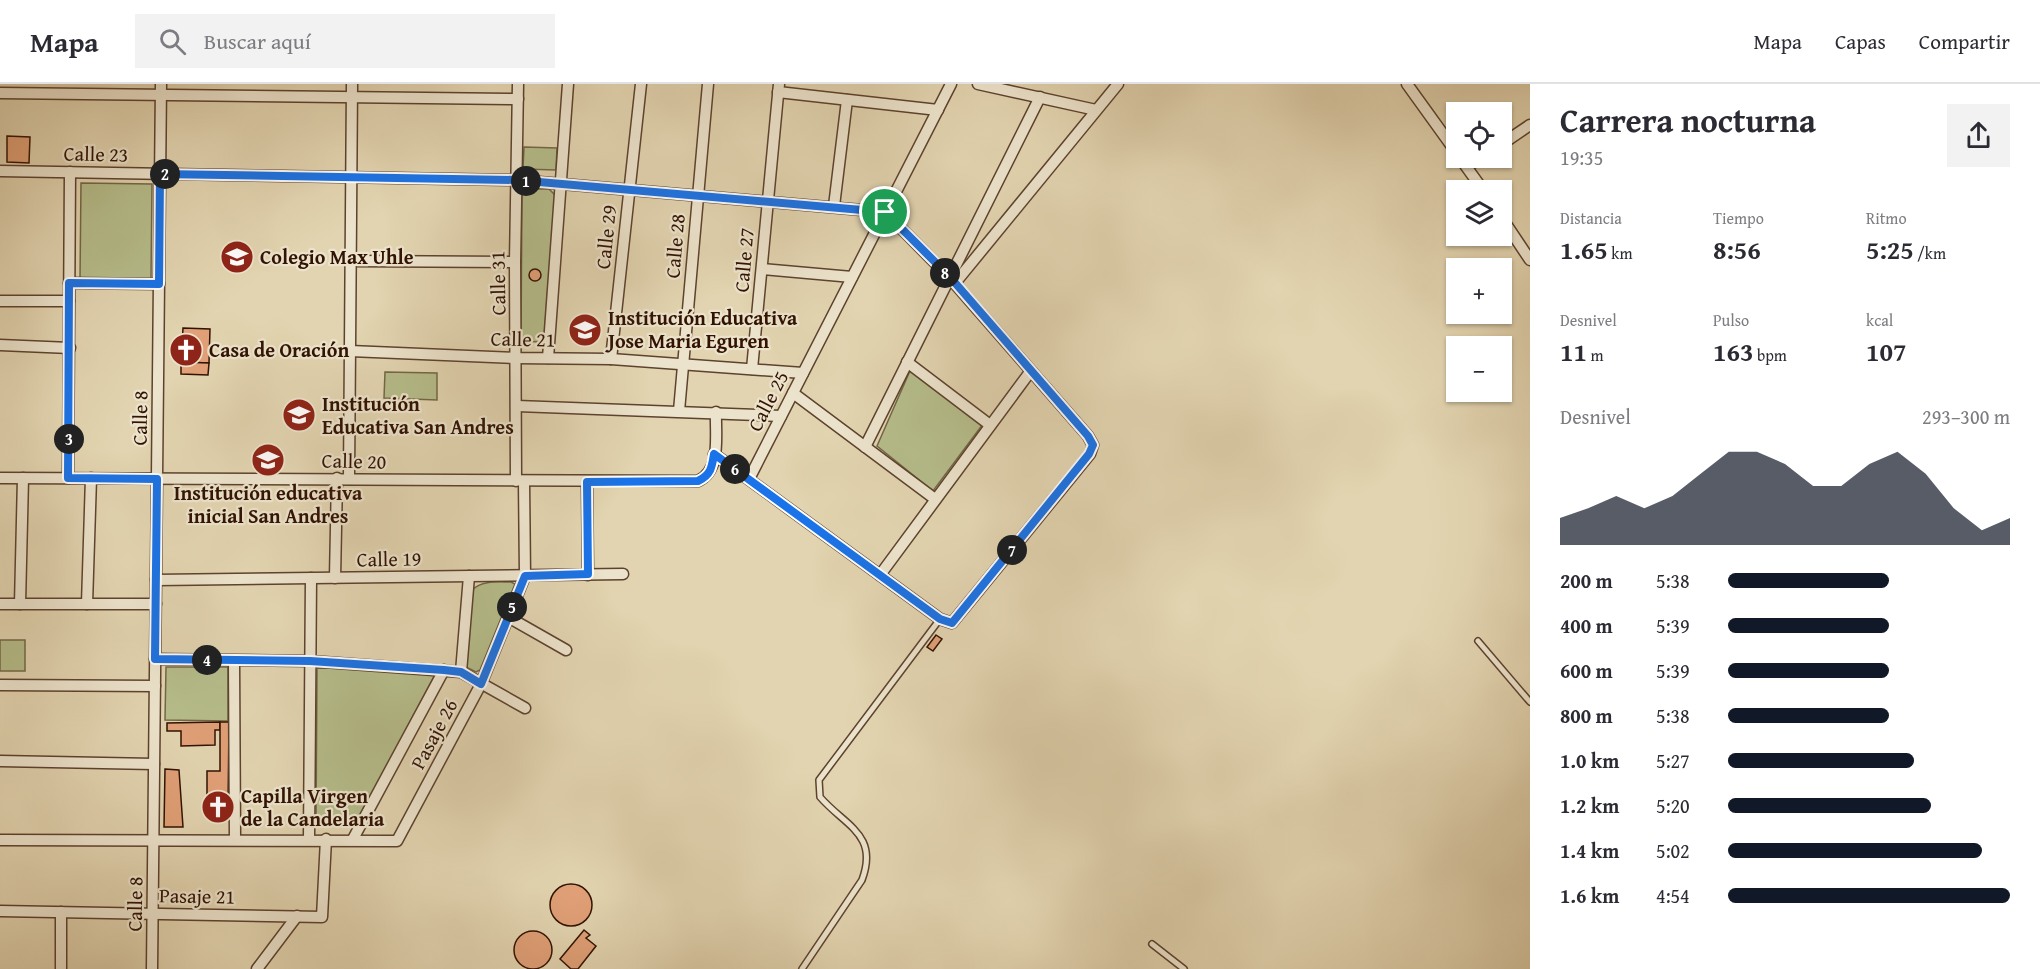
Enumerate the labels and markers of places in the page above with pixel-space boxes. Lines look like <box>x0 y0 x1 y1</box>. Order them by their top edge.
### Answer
pin: 2 <box>150 159 180 189</box>
pin: 1 <box>511 166 541 196</box>
pin <box>859 186 910 237</box>
school or university icon: Colegio Max Uhle <box>219 239 255 275</box>
place label: Colegio Max Uhle <box>260 242 414 271</box>
pin: 8 <box>930 258 960 288</box>
place label: Institución Educativa Jose Maria Eguren <box>605 303 798 355</box>
school or university icon: Institución Educativa Jose Maria Eguren <box>567 312 603 348</box>
church icon: Casa de Oración <box>168 332 204 368</box>
place label: Casa de Oración <box>209 335 349 364</box>
place label: Institución Educativa San Andres <box>322 389 514 441</box>
school or university icon: Institución Educativa San Andres <box>281 397 317 433</box>
pin: 3 <box>54 424 84 454</box>
school or university icon: Institución educativa inicial San Andres <box>250 442 286 478</box>
pin: 6 <box>720 454 750 484</box>
place label: Institución educativa inicial San Andres <box>174 478 363 530</box>
pin: 7 <box>997 535 1027 565</box>
pin: 5 <box>497 592 527 622</box>
pin: 4 <box>192 645 222 675</box>
place label: Capilla Virgen de la Candelaria <box>241 781 385 833</box>
church icon: Capilla Virgen de la Candelaria <box>200 789 236 825</box>

